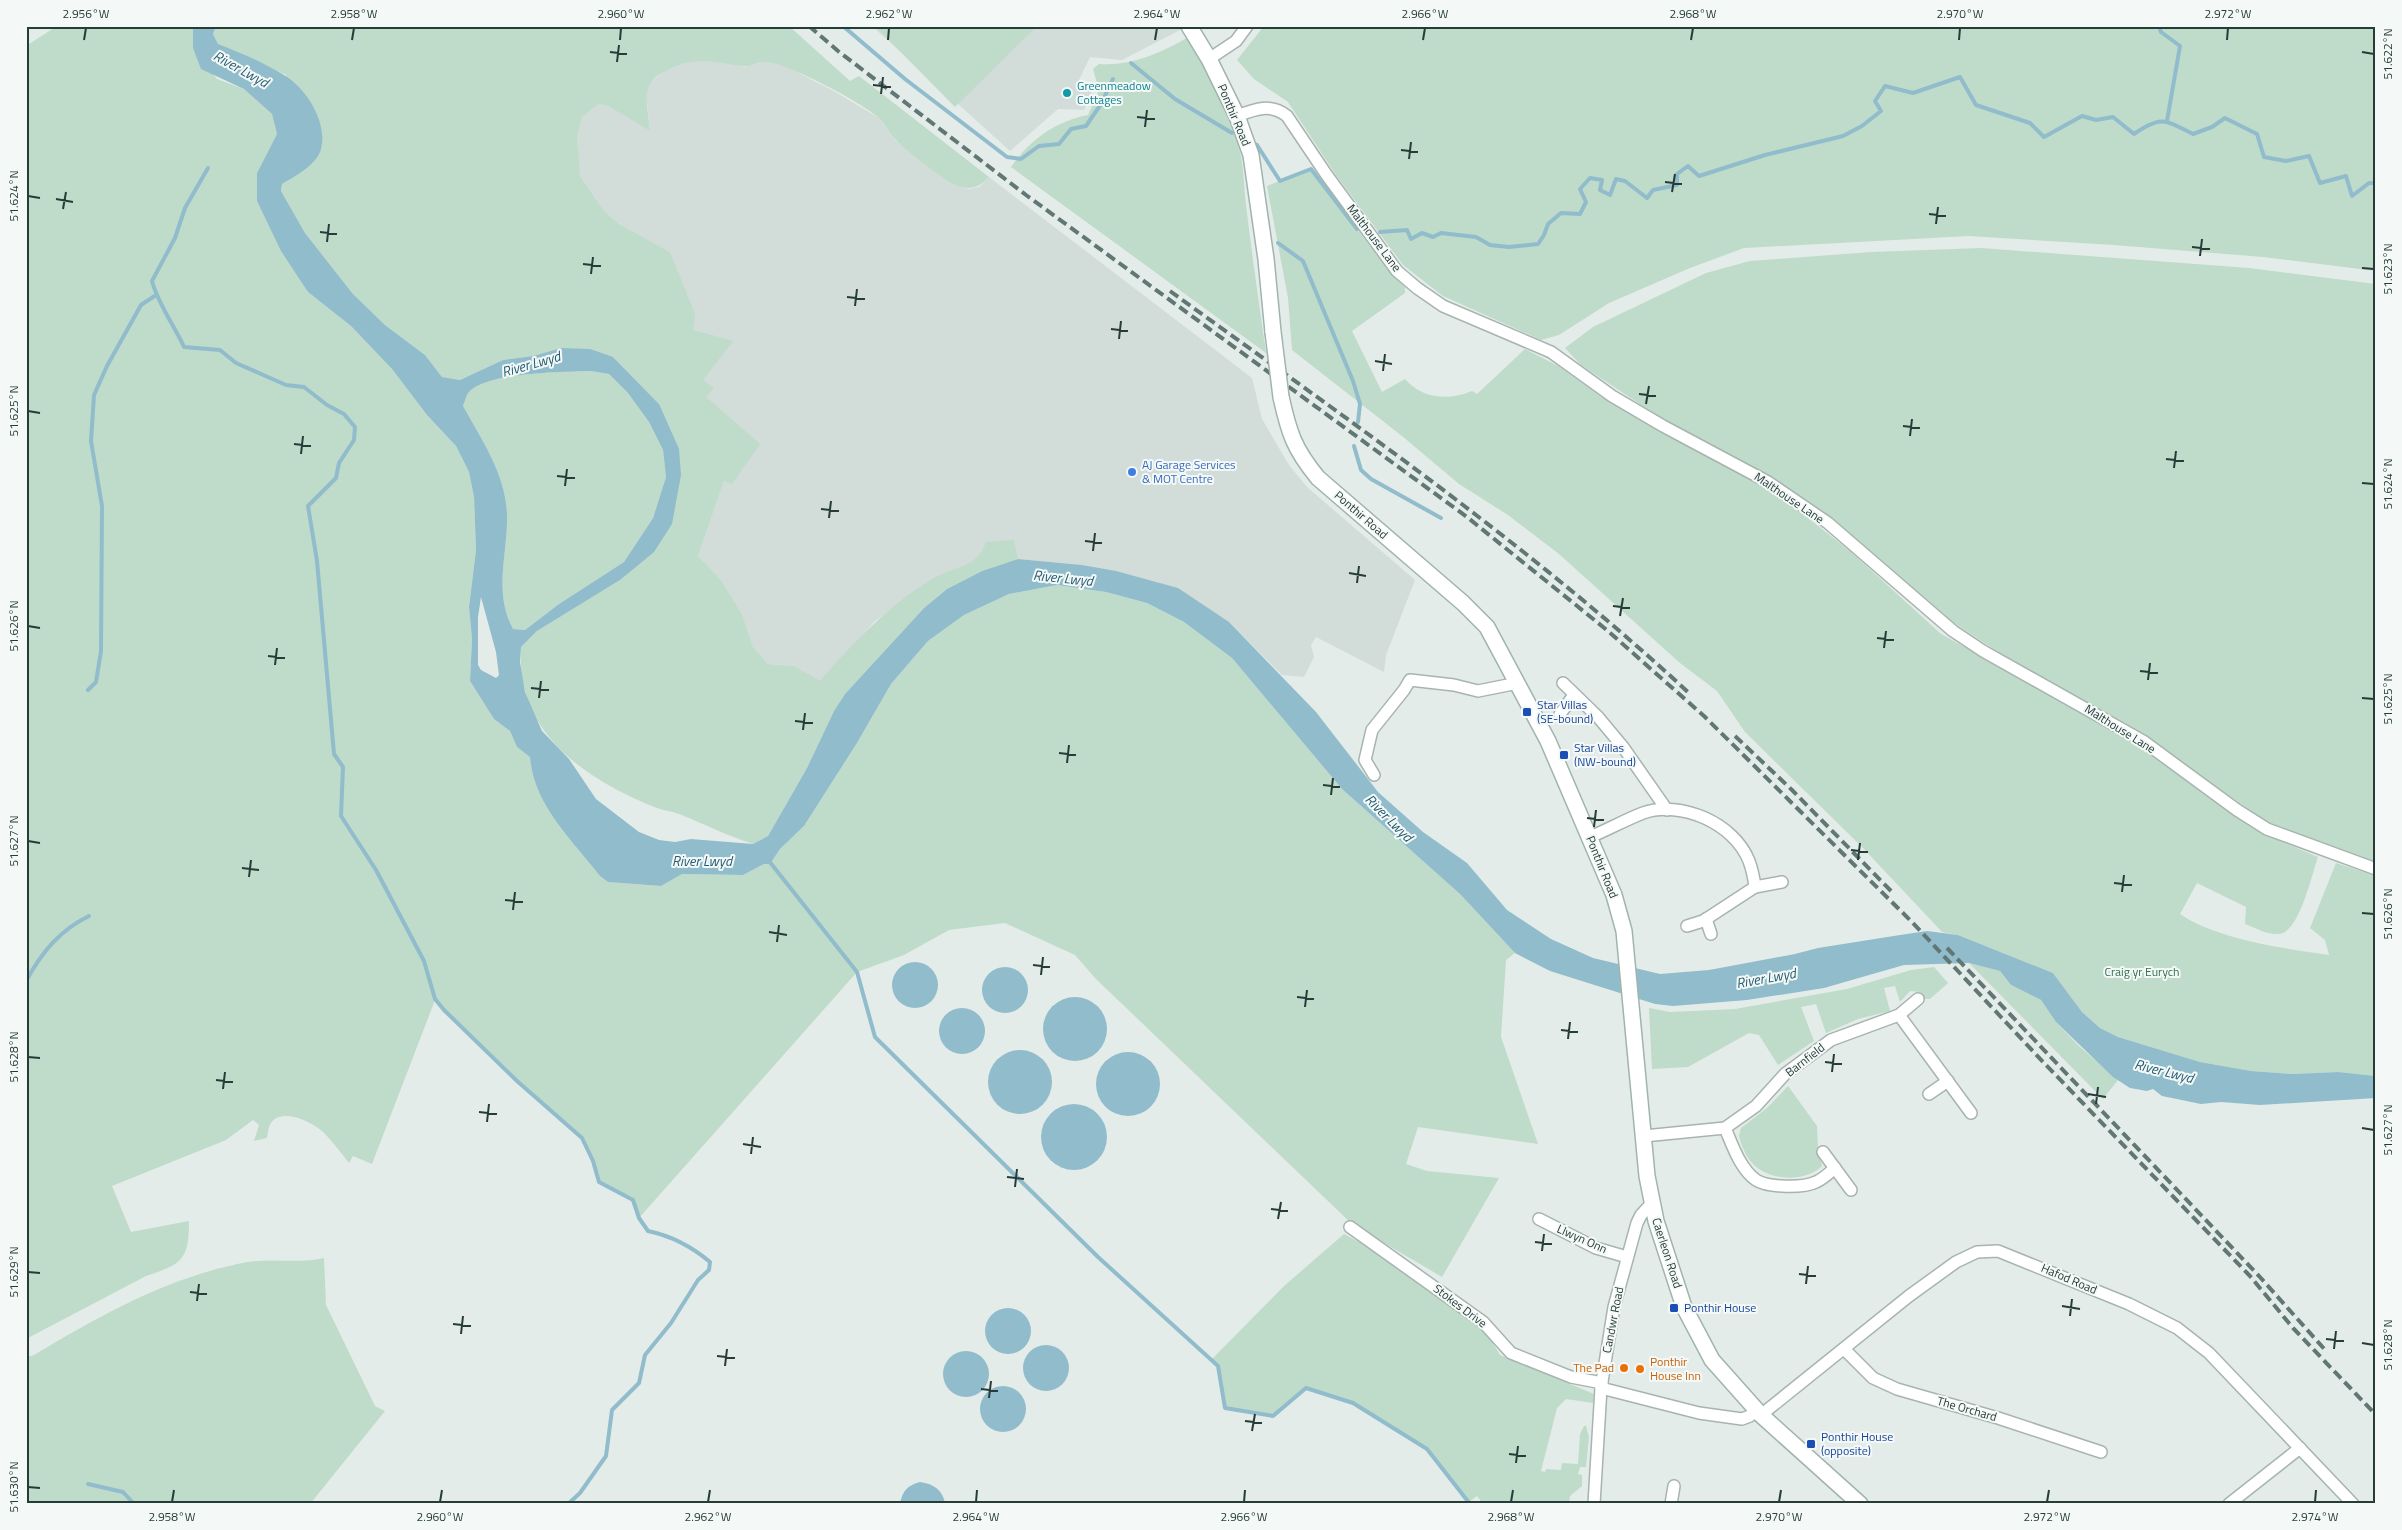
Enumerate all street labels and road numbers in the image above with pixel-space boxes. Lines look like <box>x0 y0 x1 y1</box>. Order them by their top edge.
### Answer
street label: Ponthir Road <box>1213 81 1256 149</box>
street label: Malthouse Lane <box>1343 200 1406 276</box>
street label: Malthouse Lane <box>1750 467 1828 528</box>
street label: Ponthir Road <box>1330 486 1392 543</box>
street label: Malthouse Lane <box>2081 699 2160 758</box>
street label: Ponthir Road <box>1581 833 1624 901</box>
street label: Barnfield <box>1781 1038 1829 1081</box>
street label: Caerleon Road <box>1647 1215 1688 1290</box>
street label: Llwyn Onn <box>1554 1219 1610 1258</box>
street label: Hafod Road <box>2038 1258 2100 1299</box>
street label: Stokes Drive <box>1429 1279 1491 1332</box>
street label: Candwr Road <box>1597 1285 1628 1355</box>
street label: The Orchard <box>1935 1391 1999 1426</box>

